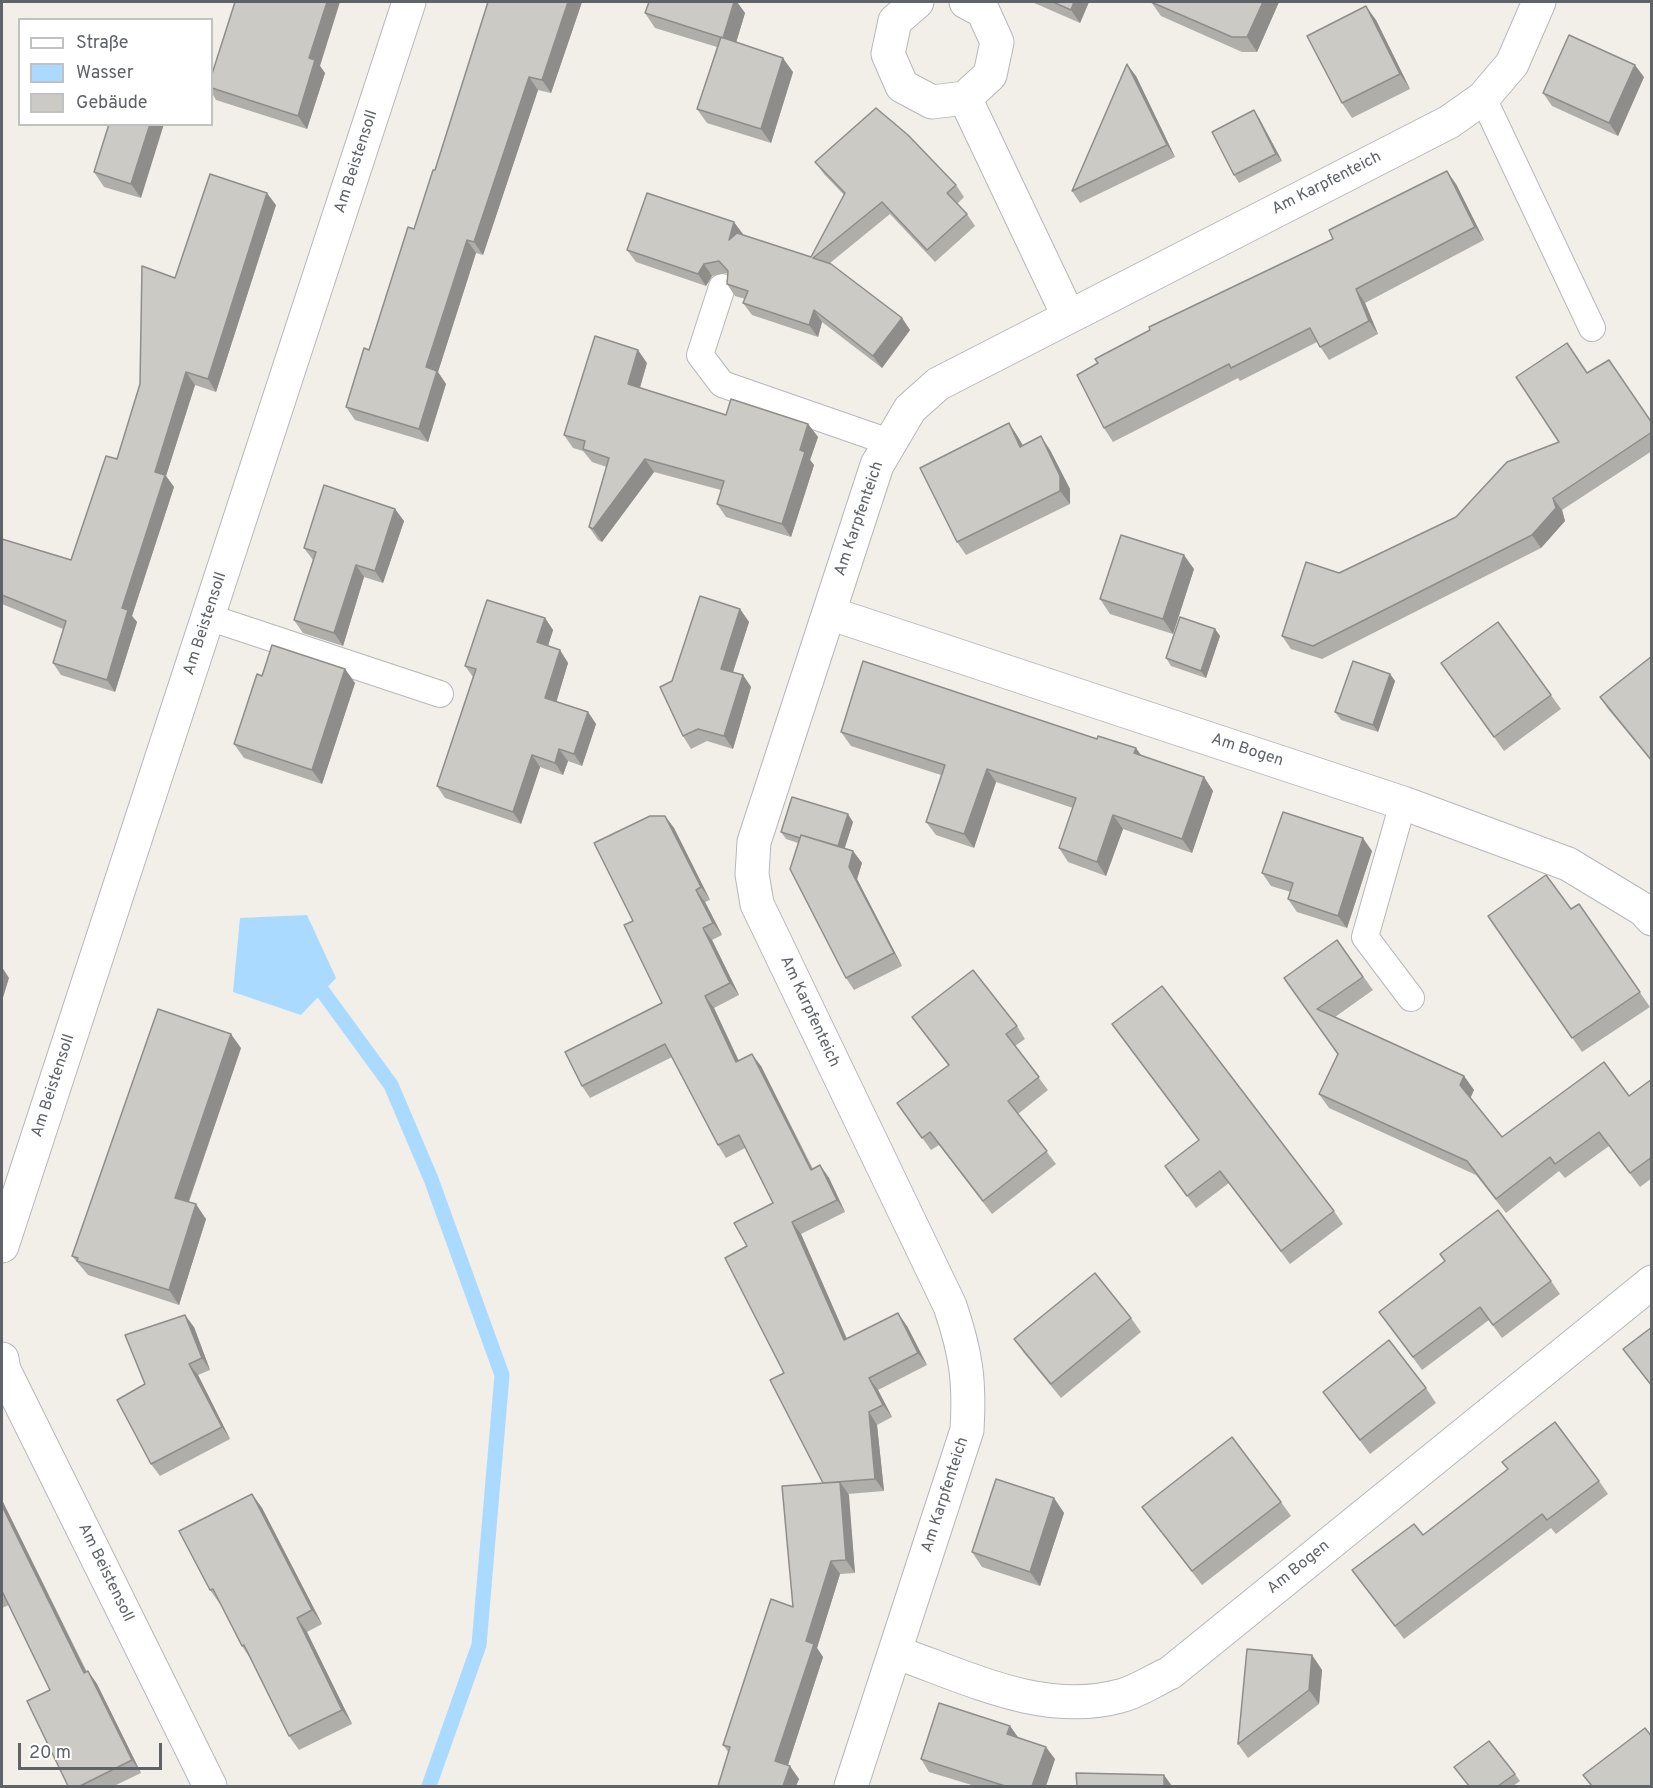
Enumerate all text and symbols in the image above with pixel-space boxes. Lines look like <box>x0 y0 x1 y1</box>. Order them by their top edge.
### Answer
legend <box>18 18 213 126</box>
text: Straße <box>76 32 128 55</box>
text: Wasser <box>76 62 134 85</box>
text: Gebäude <box>76 92 148 115</box>
street label: Am Beistensoll <box>331 108 383 216</box>
street label: Am Karpfenteich <box>1269 148 1385 220</box>
street label: Am Karpfenteich <box>831 459 889 579</box>
street label: Am Beistensoll <box>180 570 232 678</box>
street label: Am Bogen <box>1209 730 1285 772</box>
street label: Am Karpfenteich <box>775 953 843 1071</box>
street label: Am Beistensoll <box>28 1032 80 1140</box>
street label: Am Karpfenteich <box>918 1435 974 1555</box>
street label: Am Beistensoll <box>73 1521 137 1625</box>
street label: Am Bogen <box>1264 1537 1334 1599</box>
scale bar <box>21 1731 165 1769</box>
text: 20 m <box>29 1742 71 1765</box>

